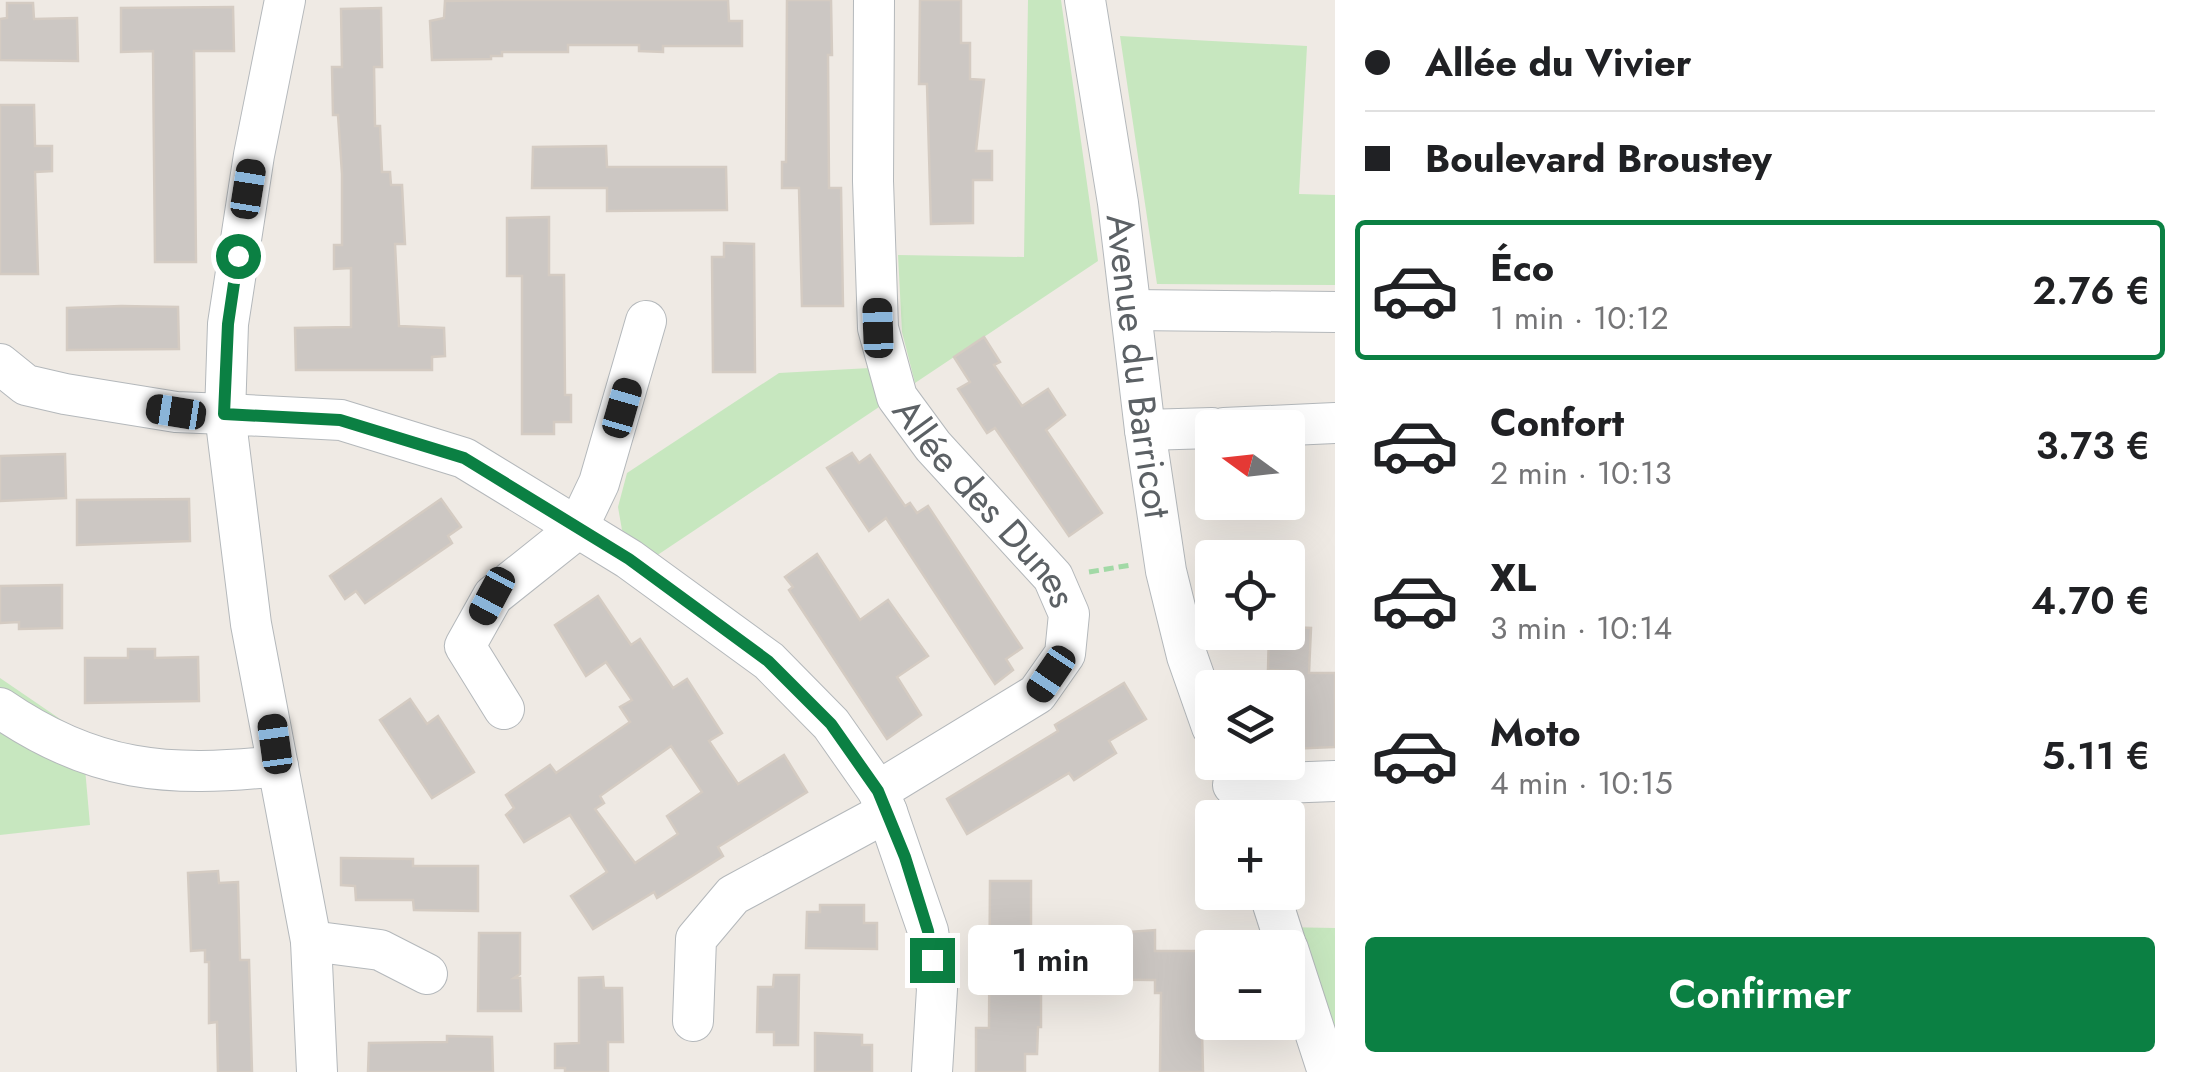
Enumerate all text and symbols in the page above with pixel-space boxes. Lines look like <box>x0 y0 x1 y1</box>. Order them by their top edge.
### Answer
text: Allée du Vivier <box>1425 35 1691 90</box>
text: Boulevard Broustey <box>1425 131 1772 186</box>
car <box>228 157 268 221</box>
street label: Avenue du Barricot <box>1093 211 1186 522</box>
route start <box>216 234 261 279</box>
text: Éco <box>1490 240 1554 295</box>
icon: car <box>1370 245 1460 335</box>
text: 2.76 € <box>2032 263 2150 318</box>
text: 1 min · 10:12 <box>1490 295 1669 341</box>
car <box>862 297 894 359</box>
car <box>599 375 645 441</box>
street label: Allée des Dunes <box>880 386 1091 616</box>
car <box>144 392 208 432</box>
text: Confort <box>1490 395 1624 450</box>
icon: car <box>1370 400 1460 490</box>
north arrow <box>1195 410 1305 520</box>
map controls <box>1195 410 1305 1040</box>
text: 3.73 € <box>2036 418 2150 473</box>
text: 2 min · 10:13 <box>1490 450 1672 496</box>
button: locate <box>1195 540 1305 650</box>
text: XL <box>1490 550 1536 605</box>
icon: car <box>1370 555 1460 645</box>
car <box>465 562 519 630</box>
text: 4.70 € <box>2031 573 2150 628</box>
text: 3 min · 10:14 <box>1490 605 1672 651</box>
car <box>1022 641 1080 707</box>
button: layers <box>1195 670 1305 780</box>
text: Moto <box>1490 705 1581 760</box>
icon: car <box>1370 710 1460 800</box>
car <box>256 712 294 776</box>
text: 5.11 € <box>2042 728 2150 783</box>
text: 4 min · 10:15 <box>1490 760 1673 806</box>
button: + <box>1195 800 1305 910</box>
callout: 1 min <box>967 925 1132 995</box>
button: − <box>1195 930 1305 1040</box>
text: 1 min <box>1012 937 1089 983</box>
button: Confirmer <box>1365 937 2155 1052</box>
route end <box>910 938 955 983</box>

